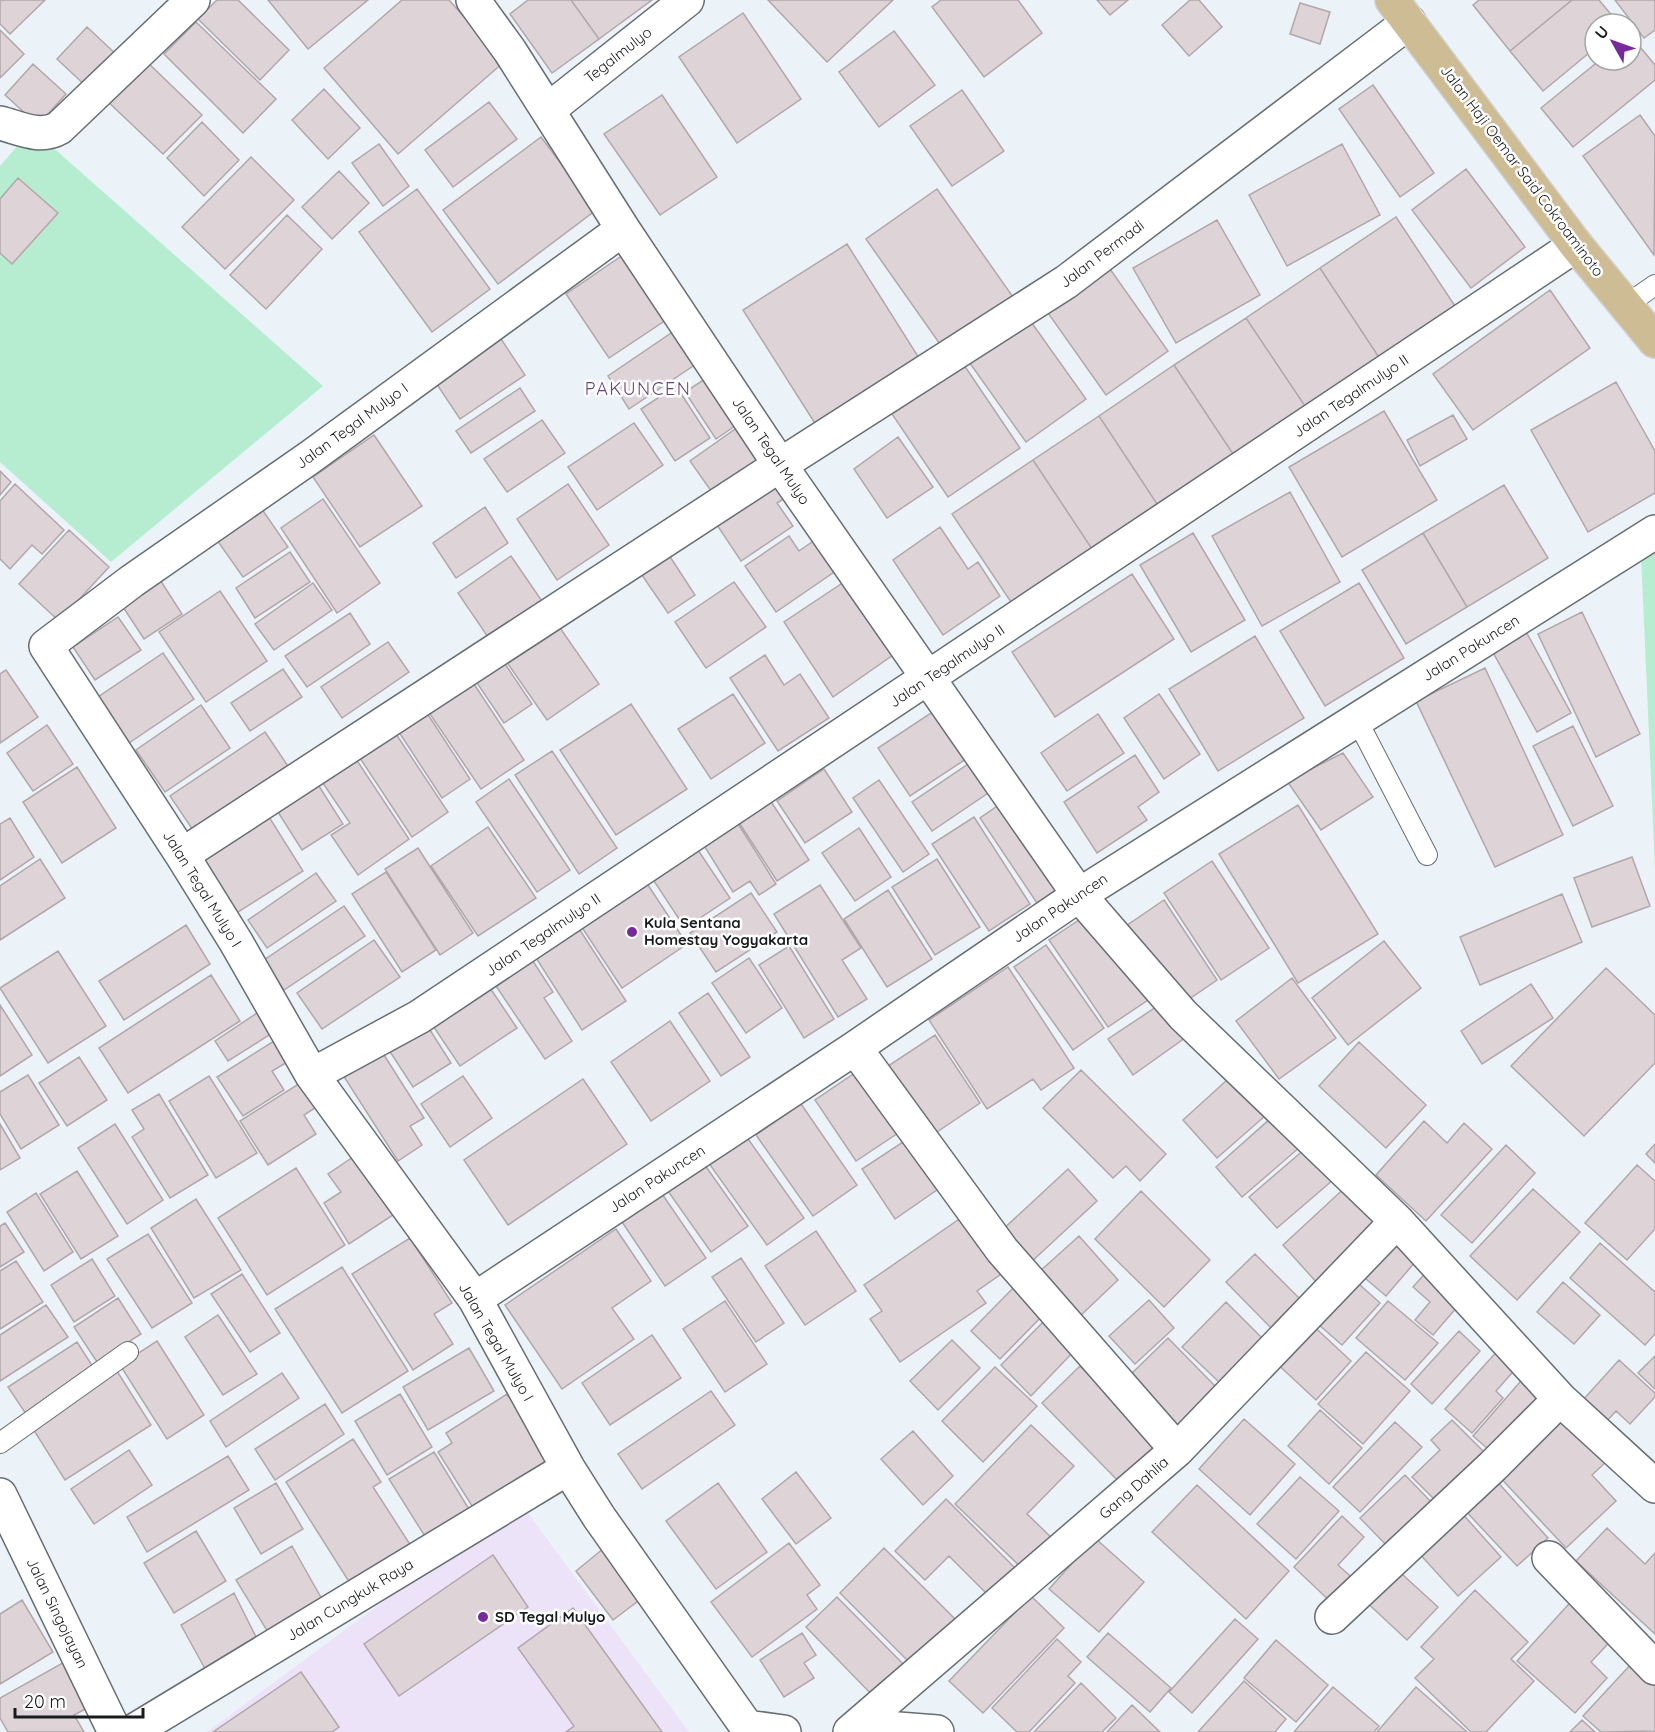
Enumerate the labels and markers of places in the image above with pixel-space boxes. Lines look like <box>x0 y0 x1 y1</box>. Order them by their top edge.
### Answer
place label: Kula Sentana Homestay Yogyakarta <box>644 913 808 949</box>
marker: Kula Sentana Homestay Yogyakarta <box>625 925 639 939</box>
place label: SD Tegal Mulyo <box>495 1607 605 1626</box>
marker: SD Tegal Mulyo <box>476 1610 490 1624</box>

